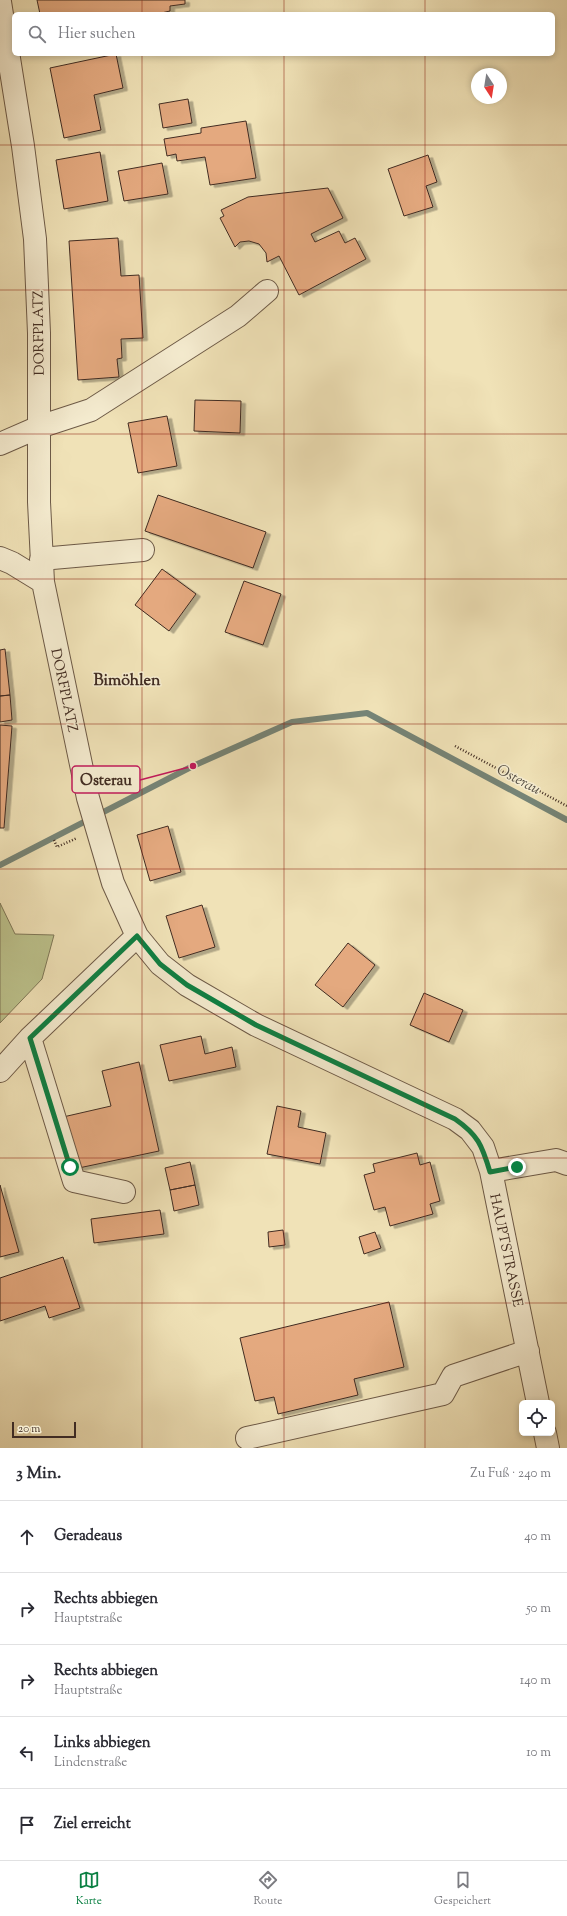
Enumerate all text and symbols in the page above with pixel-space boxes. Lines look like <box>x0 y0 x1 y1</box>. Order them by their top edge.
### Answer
search box <box>12 12 555 56</box>
icon: search <box>26 23 48 45</box>
text: Hier suchen <box>58 24 136 45</box>
north arrow <box>471 68 507 104</box>
street label: DORFPLATZ <box>29 290 51 376</box>
street label: DORFPLATZ <box>44 647 82 734</box>
district label: Bimöhlen <box>94 670 161 693</box>
water label: Osterau <box>492 760 544 801</box>
callout: Osterau <box>72 766 140 793</box>
text: Osterau <box>80 771 132 792</box>
route start <box>61 1158 79 1176</box>
route end <box>508 1158 526 1176</box>
street label: HAUPTSTRASSE <box>483 1192 527 1309</box>
map controls <box>519 1400 555 1436</box>
button: locate <box>519 1400 555 1436</box>
scale bar <box>12 1420 76 1439</box>
text: 20 m <box>18 1421 40 1437</box>
text: 3 Min. <box>16 1462 61 1486</box>
text: Zu Fuß · 240 m <box>470 1465 551 1483</box>
icon: ahead <box>16 1526 38 1548</box>
text: Geradeaus <box>54 1526 122 1547</box>
text: 40 m <box>524 1528 551 1546</box>
text: Rechts abbiegen <box>54 1589 158 1610</box>
icon: right <box>16 1598 38 1620</box>
text: 50 m <box>526 1600 551 1618</box>
text: Hauptstraße <box>54 1610 123 1628</box>
text: Rechts abbiegen <box>54 1661 158 1682</box>
icon: right <box>16 1670 38 1692</box>
text: 140 m <box>520 1672 551 1690</box>
text: Hauptstraße <box>54 1682 123 1700</box>
text: Links abbiegen <box>54 1733 151 1754</box>
icon: left <box>16 1742 38 1764</box>
text: 10 m <box>526 1744 551 1762</box>
text: Lindenstraße <box>54 1754 127 1772</box>
icon: arrive <box>16 1814 38 1836</box>
text: Ziel erreicht <box>54 1814 131 1835</box>
tab: Karte <box>76 1869 102 1909</box>
tab: Route <box>254 1869 282 1909</box>
tab: Gespeichert <box>434 1869 491 1909</box>

